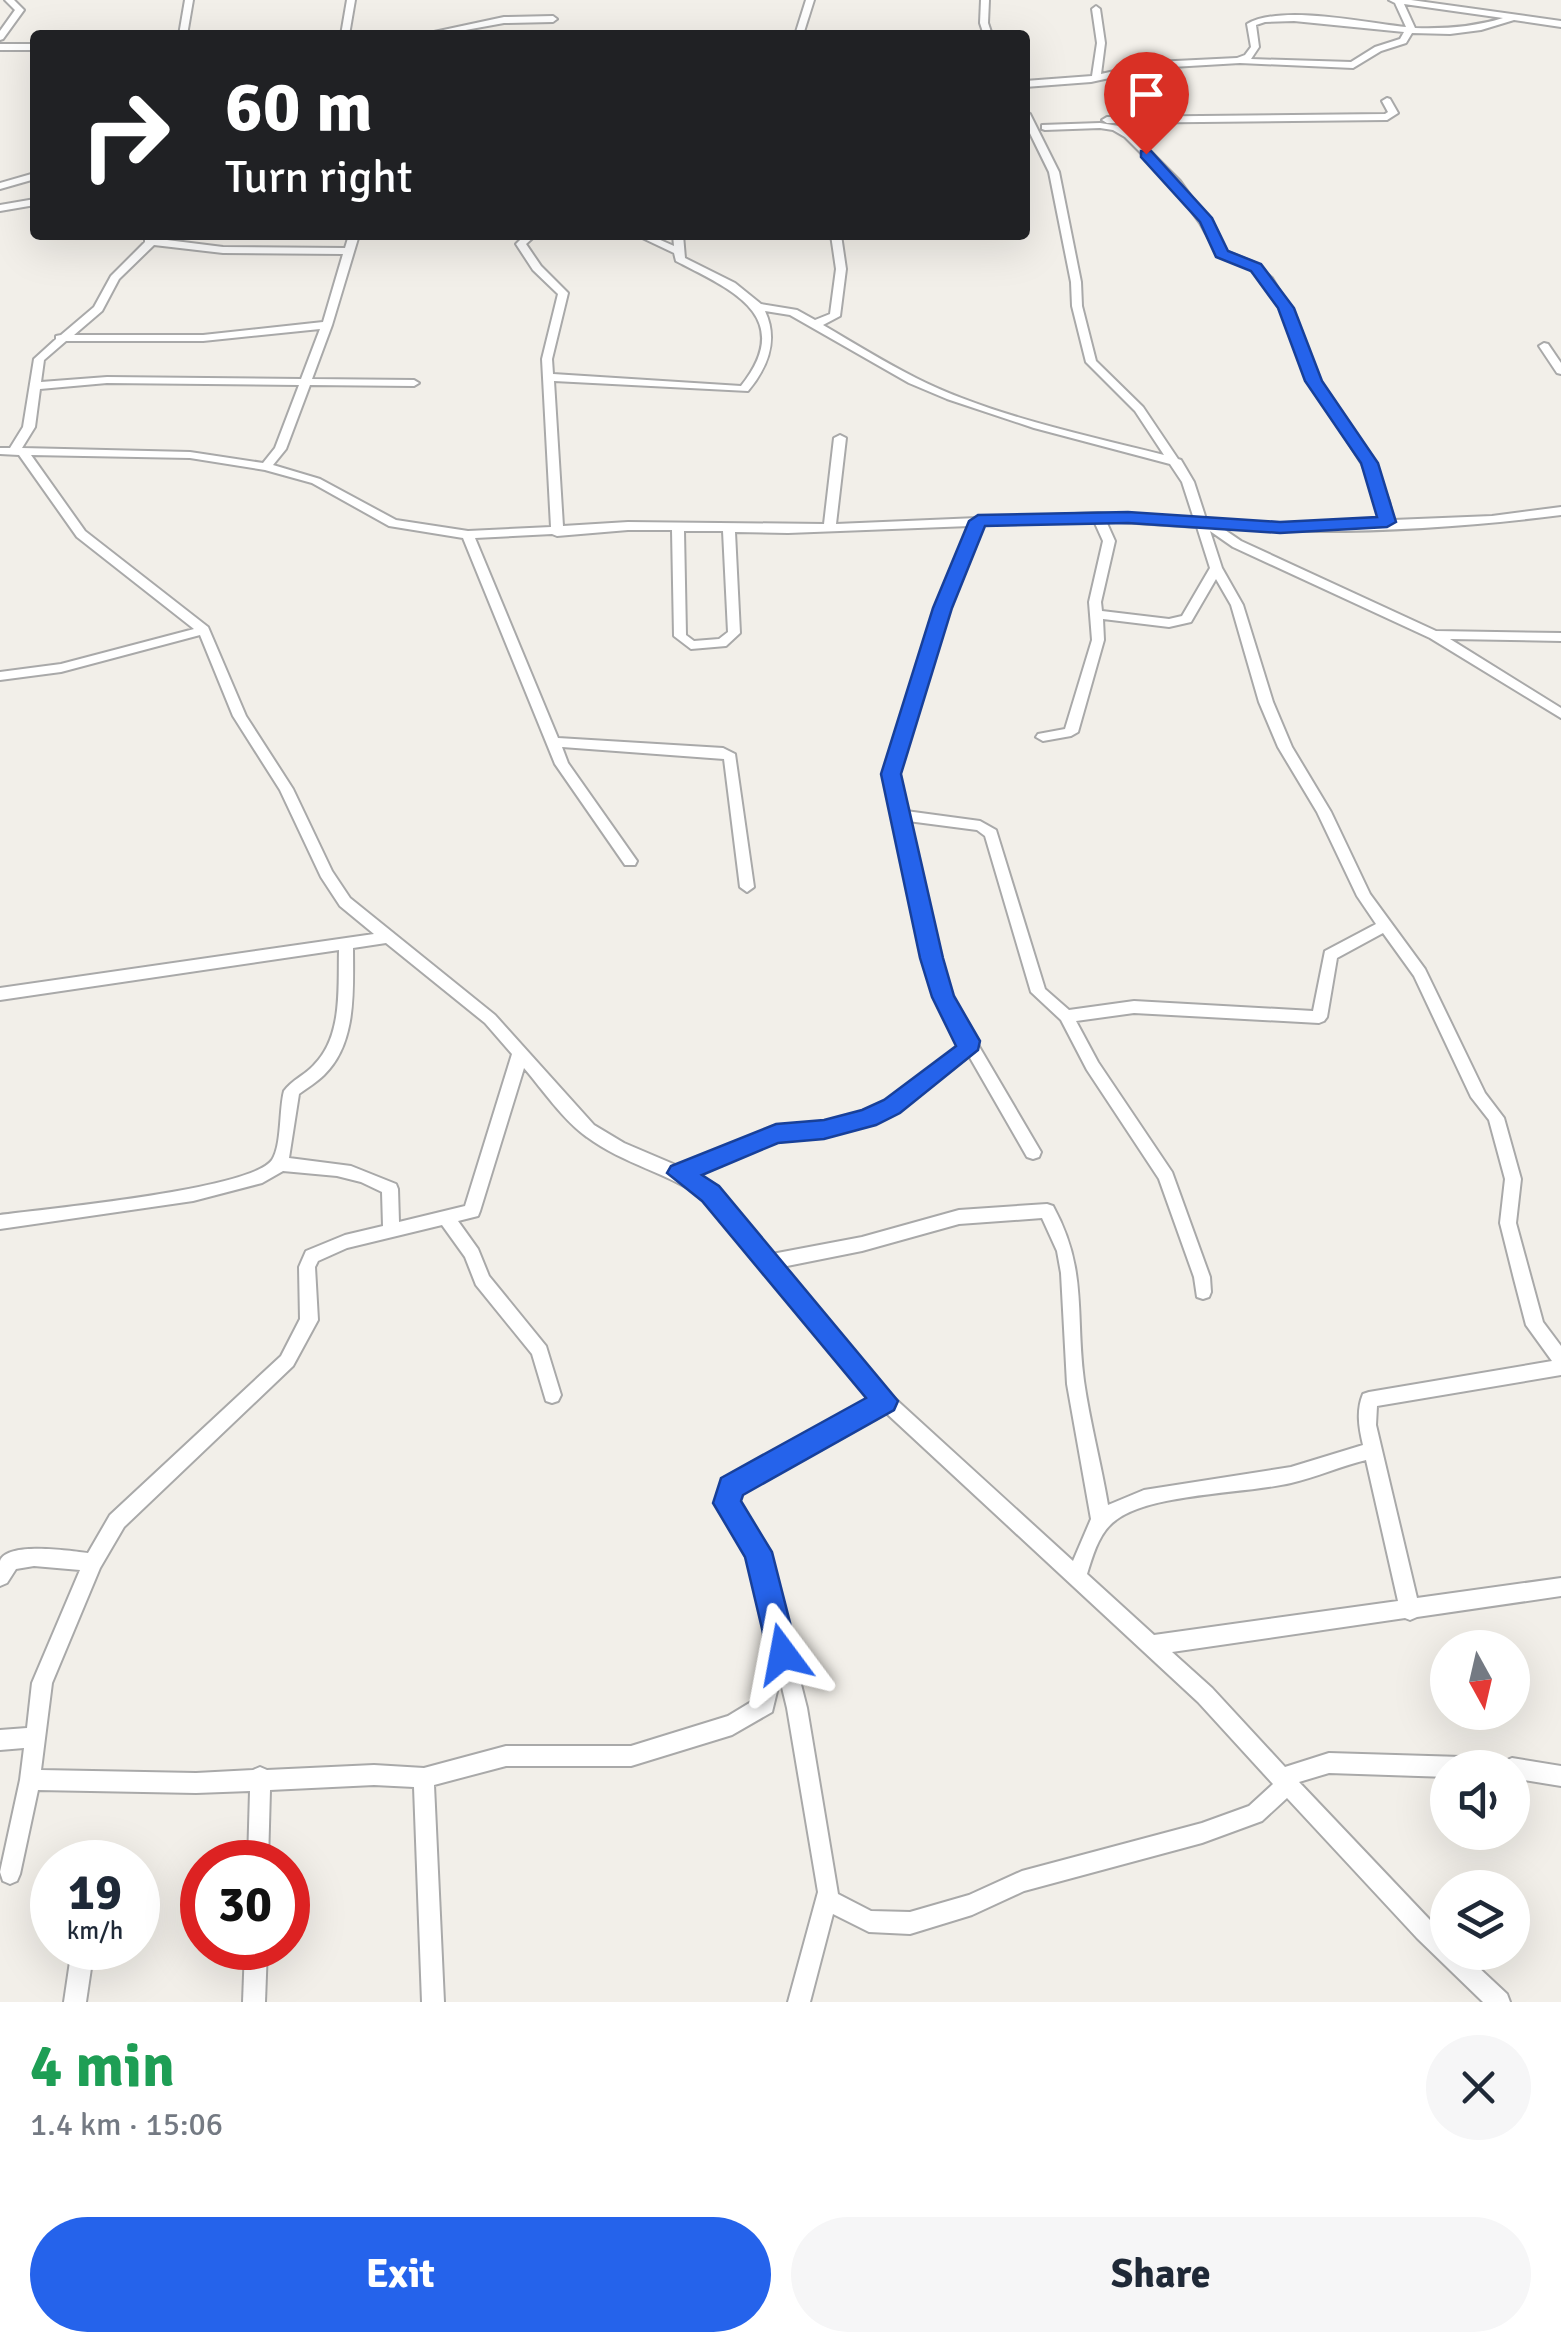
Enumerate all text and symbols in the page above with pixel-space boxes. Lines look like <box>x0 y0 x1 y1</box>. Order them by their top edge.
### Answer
pin <box>1104 52 1189 155</box>
text: 60 m <box>225 64 373 150</box>
icon: arrive <box>1119 67 1174 122</box>
icon: right <box>60 70 190 200</box>
text: Turn right <box>225 150 413 205</box>
position arrow <box>731 1602 835 1706</box>
north arrow <box>1430 1630 1530 1730</box>
map controls <box>1430 1630 1530 1970</box>
button: sound <box>1430 1750 1530 1850</box>
speed limit sign: 30 <box>180 1840 310 1970</box>
text: 19 <box>68 1862 122 1924</box>
button: layers <box>1430 1870 1530 1970</box>
text: km/h <box>67 1915 123 1946</box>
text: 4 min <box>30 2030 175 2104</box>
button: close <box>1426 2035 1531 2140</box>
text: 1.4 km · 15:06 <box>30 2105 223 2144</box>
button: Exit <box>30 2217 771 2332</box>
button: Share <box>791 2217 1531 2332</box>

